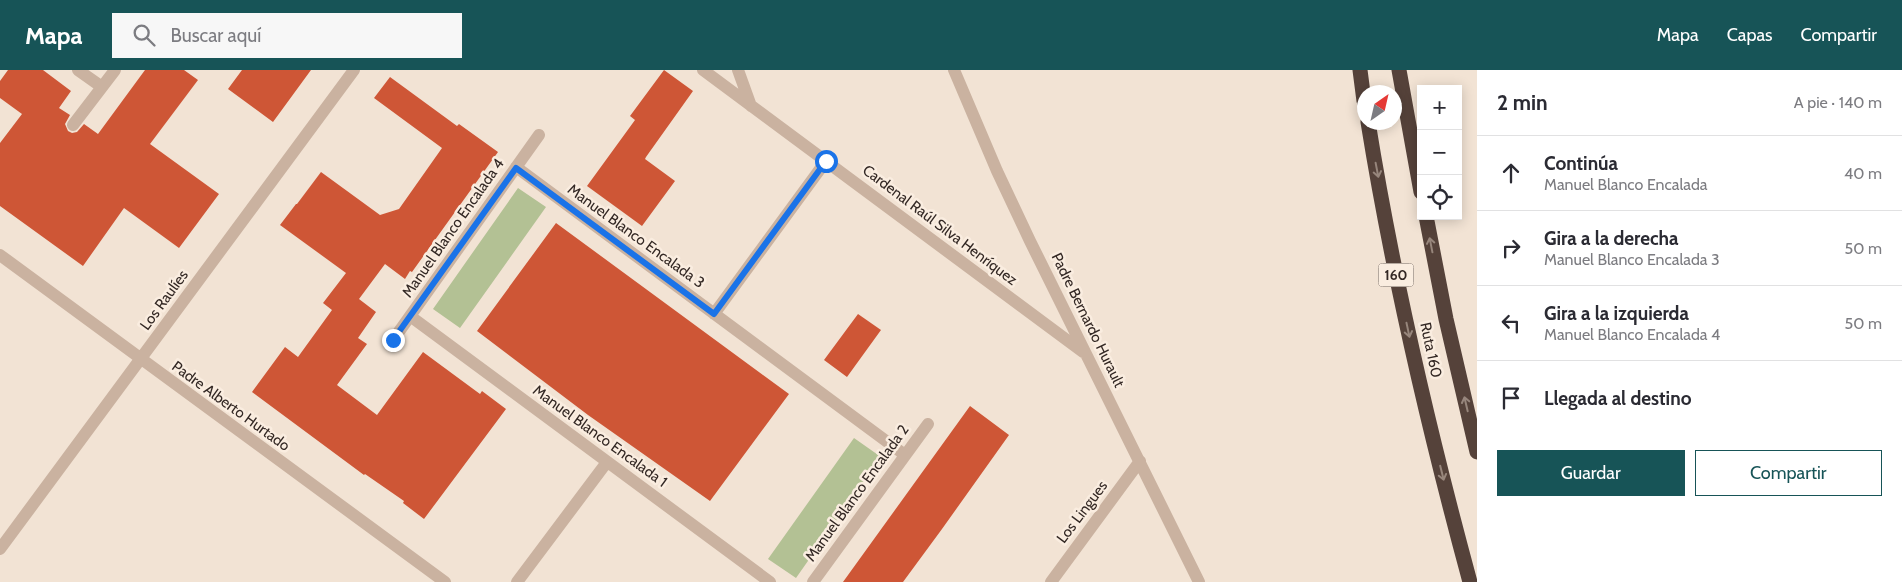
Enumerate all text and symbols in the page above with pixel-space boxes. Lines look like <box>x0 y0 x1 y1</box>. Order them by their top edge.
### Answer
search box <box>112 13 462 58</box>
text: Mapa <box>25 21 82 50</box>
icon: search <box>130 21 158 49</box>
text: Buscar aquí <box>170 24 261 47</box>
text: Mapa <box>1657 24 1699 46</box>
text: Capas <box>1727 24 1773 46</box>
text: Compartir <box>1801 24 1877 46</box>
north arrow <box>1357 85 1402 130</box>
map controls <box>1417 85 1462 220</box>
button: + <box>1417 85 1462 130</box>
text: 2 min <box>1497 90 1548 115</box>
text: A pie · 140 m <box>1794 93 1882 112</box>
button: − <box>1417 130 1462 175</box>
route start <box>815 150 838 173</box>
text: Continúa <box>1544 152 1618 175</box>
street label: Manuel Blanco Encalada 4 <box>398 155 508 301</box>
icon: ahead <box>1497 159 1525 187</box>
street label: Cardenal Raúl Silva Henríquez <box>859 161 1021 289</box>
one-way arrow <box>1372 162 1382 178</box>
text: 40 m <box>1844 164 1882 183</box>
button: locate <box>1417 175 1462 220</box>
text: Manuel Blanco Encalada <box>1544 175 1708 194</box>
street label: Manuel Blanco Encalada 3 <box>564 180 708 292</box>
text: Gira a la derecha <box>1544 227 1679 250</box>
icon: right <box>1497 234 1525 262</box>
one-way arrow <box>1426 238 1436 254</box>
text: 50 m <box>1845 239 1882 258</box>
street label: Padre Bernardo Hurault <box>1048 250 1128 390</box>
text: Manuel Blanco Encalada 3 <box>1544 250 1720 269</box>
road number: 160 <box>1378 264 1414 286</box>
street label: Los Raulíes <box>136 266 192 334</box>
text: Gira a la izquierda <box>1544 302 1689 325</box>
icon: left <box>1497 309 1525 337</box>
text: 50 m <box>1845 314 1882 333</box>
one-way arrow <box>1404 321 1413 337</box>
street label: Ruta 160 <box>1416 321 1446 379</box>
text: Manuel Blanco Encalada 4 <box>1544 325 1720 344</box>
route end <box>382 329 405 352</box>
street label: Padre Alberto Hurtado <box>169 357 293 455</box>
street label: Manuel Blanco Encalada 1 <box>529 381 671 491</box>
icon: arrive <box>1497 384 1525 412</box>
text: Llegada al destino <box>1544 387 1691 410</box>
one-way arrow <box>1461 397 1470 413</box>
street label: Manuel Blanco Encalada 2 <box>801 421 913 565</box>
button: Guardar <box>1497 450 1685 496</box>
button: Compartir <box>1695 450 1882 496</box>
one-way arrow <box>1437 465 1447 481</box>
street label: Los Lingues <box>1053 477 1111 547</box>

